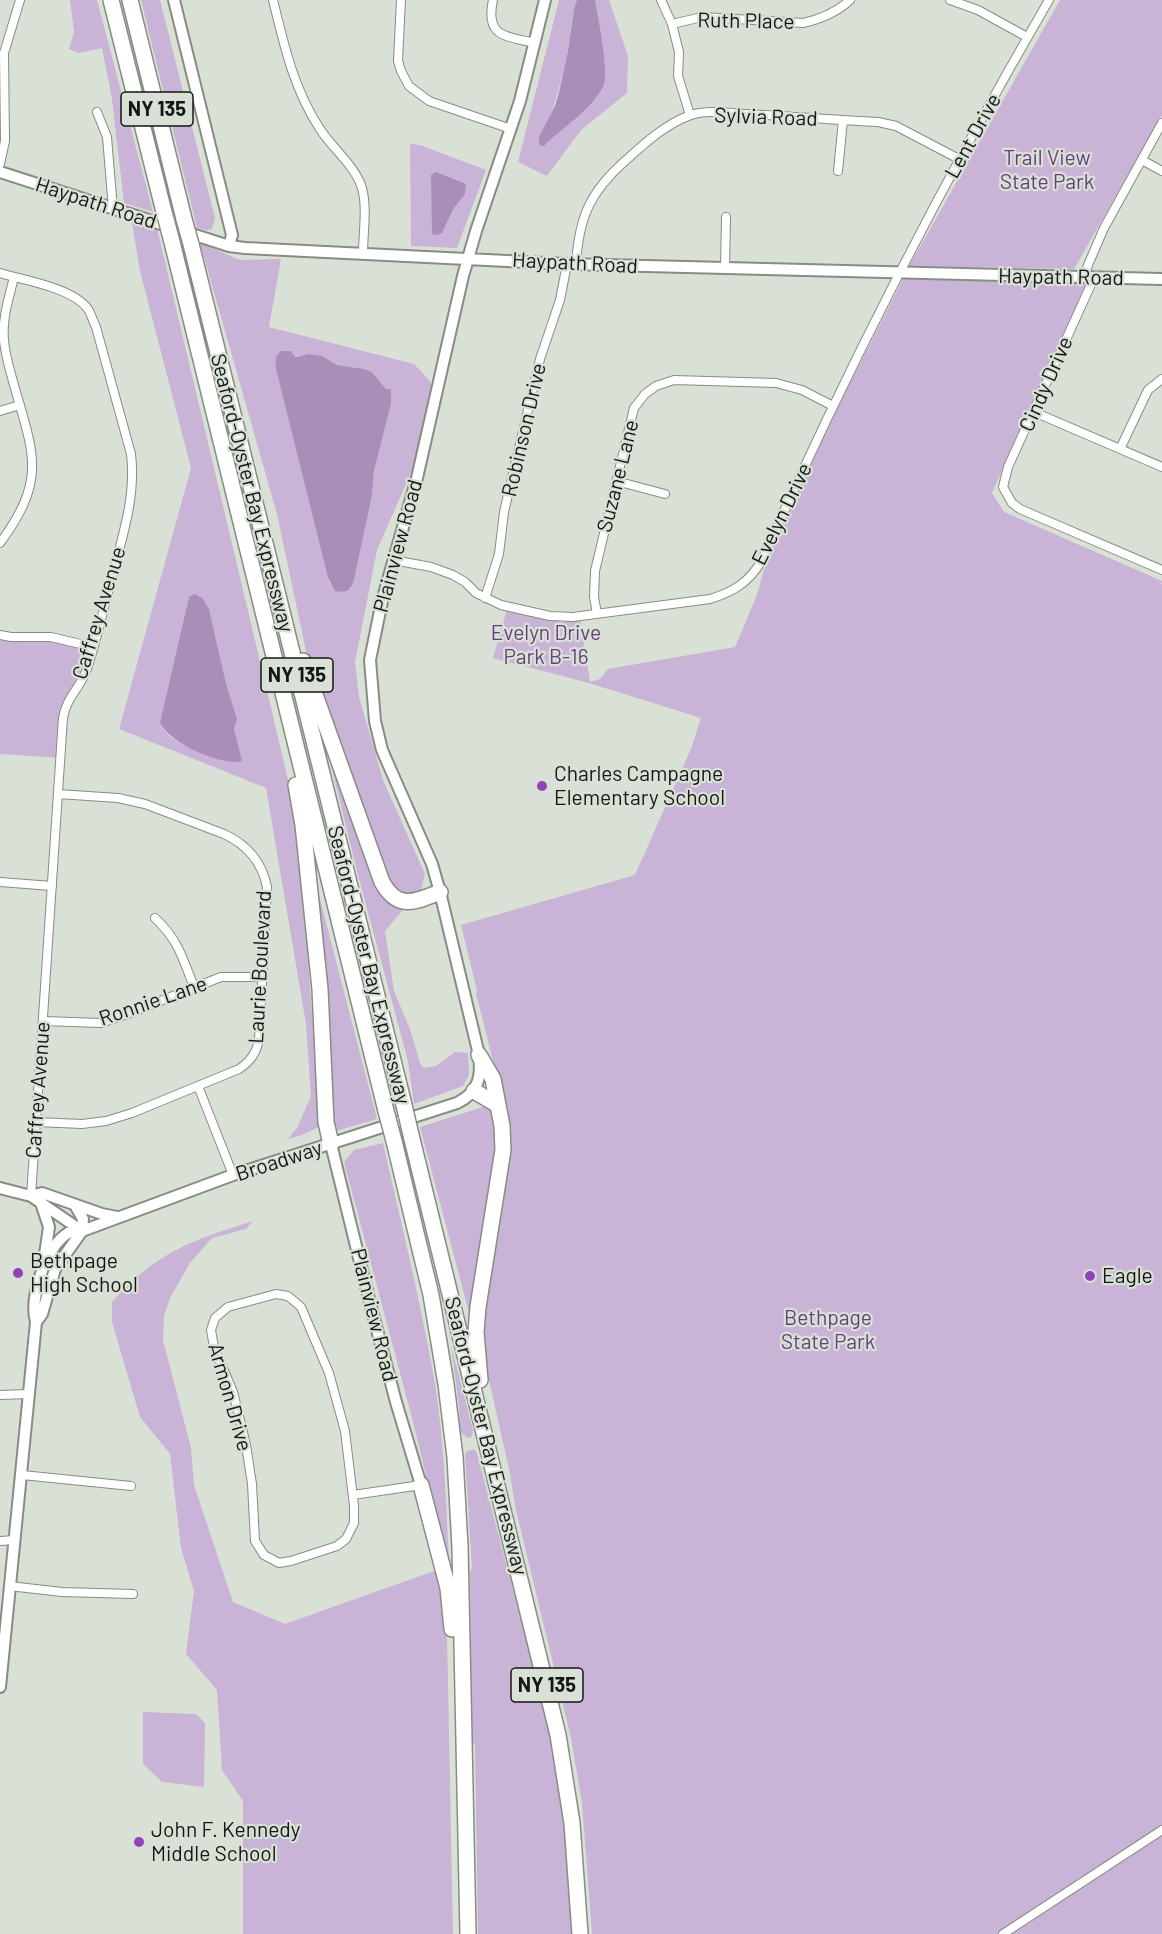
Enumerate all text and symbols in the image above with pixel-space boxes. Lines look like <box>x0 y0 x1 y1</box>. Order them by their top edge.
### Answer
street label: Ruth Place <box>697 8 795 34</box>
street label: Lent Drive <box>939 89 1007 183</box>
road number: NY 135 <box>121 92 193 126</box>
street label: Sylvia Road <box>714 103 818 131</box>
park label: Trail View State Park <box>1000 145 1094 195</box>
street label: Haypath Road <box>32 172 160 234</box>
street label: Haypath Road <box>512 247 638 279</box>
street label: Haypath Road <box>998 263 1124 291</box>
street label: Cindy Drive <box>1014 333 1078 435</box>
street label: Seaford-Oyster Bay Expressway <box>205 351 299 635</box>
street label: Robinson Drive <box>496 361 552 499</box>
street label: Suzane Lane <box>592 417 644 535</box>
street label: Evelyn Drive <box>746 459 818 569</box>
street label: Plainview Road <box>368 477 428 615</box>
street label: Caffrey Avenue <box>67 544 131 682</box>
park label: Evelyn Drive Park B-16 <box>491 620 601 670</box>
road number: NY 135 <box>261 658 333 692</box>
place label: Charles Campagne Elementary School <box>554 761 725 811</box>
marker: Charles Campagne Elementary School <box>535 779 549 793</box>
street label: Seaford-Oyster Bay Expressway <box>322 823 416 1107</box>
street label: Laurie Boulevard <box>243 890 277 1044</box>
street label: Ronnie Lane <box>96 971 210 1031</box>
street label: Caffrey Avenue <box>21 1021 55 1159</box>
street label: Broadway <box>233 1135 325 1187</box>
street label: Plainview Road <box>345 1246 403 1384</box>
place label: Bethpage High School <box>30 1248 138 1298</box>
place label: Eagle <box>1102 1263 1153 1289</box>
marker: Bethpage High School <box>11 1266 25 1280</box>
marker: Eagle <box>1083 1269 1097 1283</box>
street label: Seaford-Oyster Bay Expressway <box>439 1294 533 1578</box>
park label: Bethpage State Park <box>781 1305 875 1355</box>
street label: Armon Drive <box>203 1340 257 1454</box>
road number: NY 135 <box>511 1668 583 1702</box>
place label: John F. Kennedy Middle School <box>151 1817 300 1867</box>
marker: John F. Kennedy Middle School <box>132 1835 146 1849</box>

